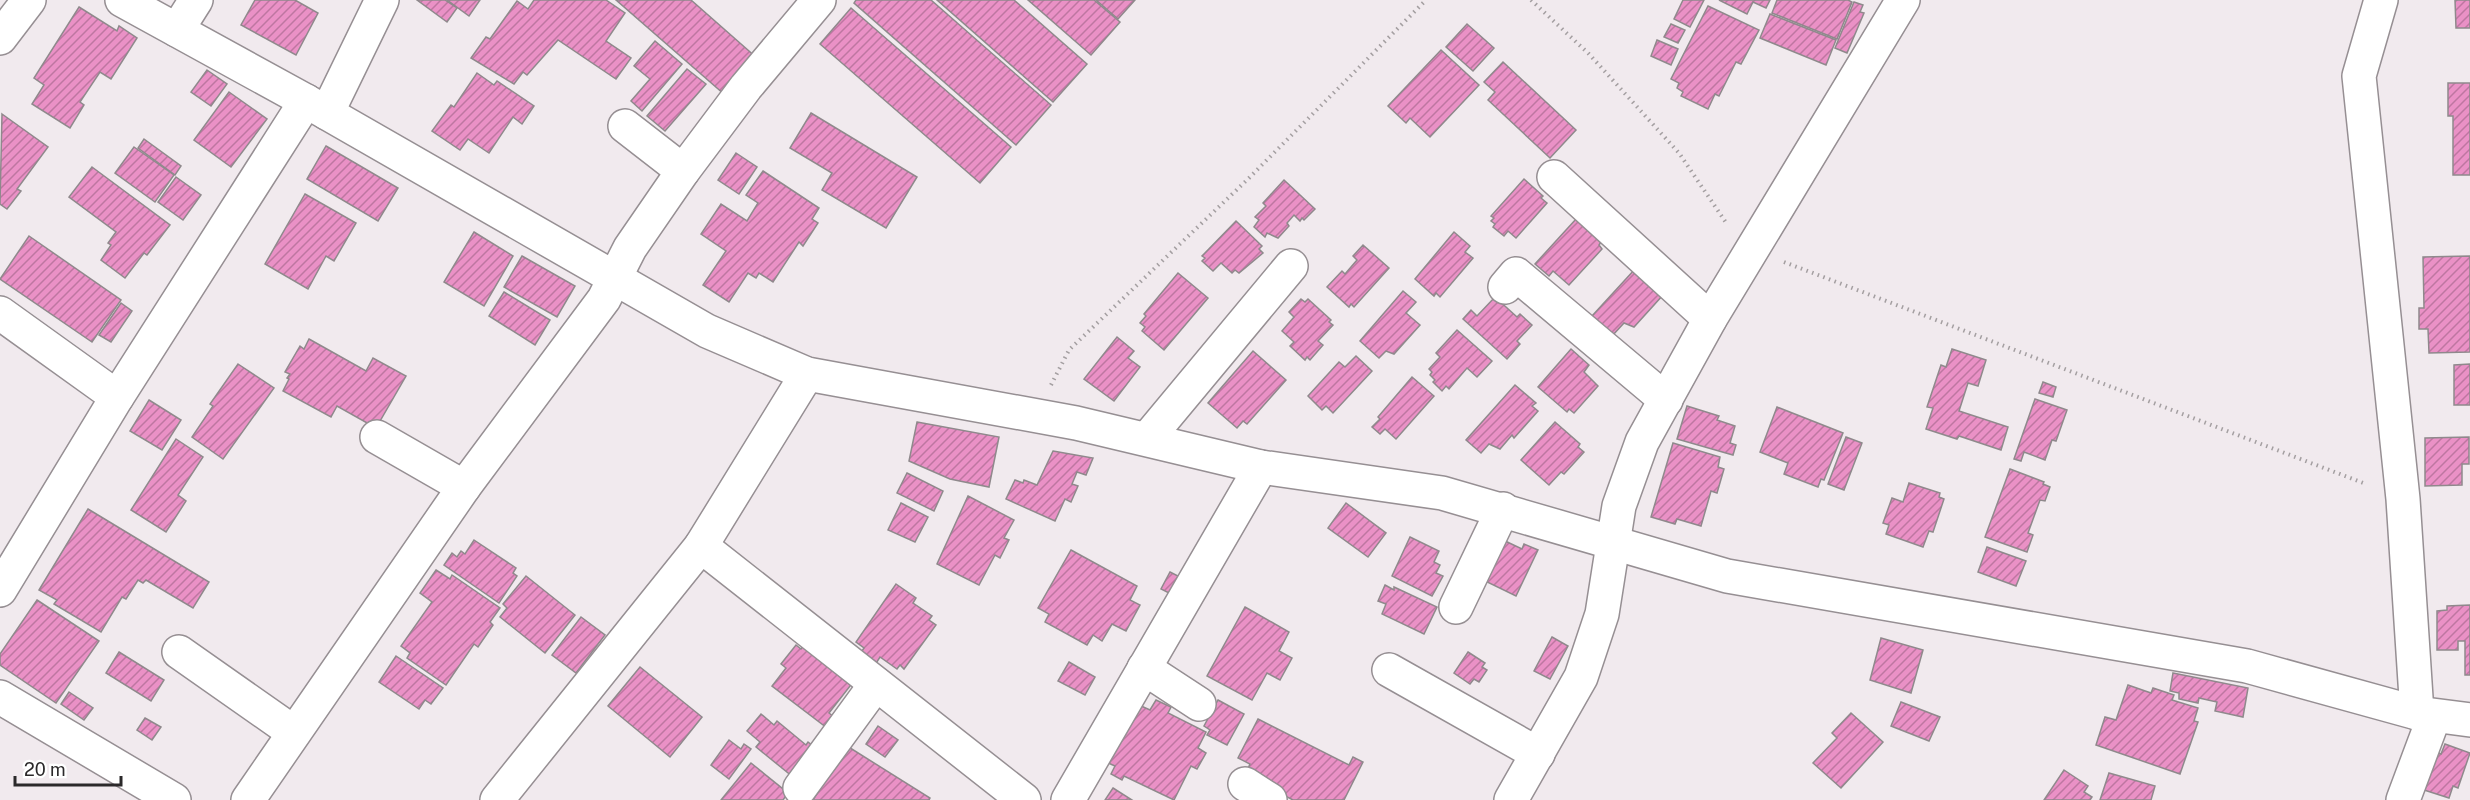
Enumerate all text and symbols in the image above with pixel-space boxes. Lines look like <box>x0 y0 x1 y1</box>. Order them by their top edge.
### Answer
scale bar <box>15 749 122 787</box>
text: 20 m <box>24 759 66 780</box>

